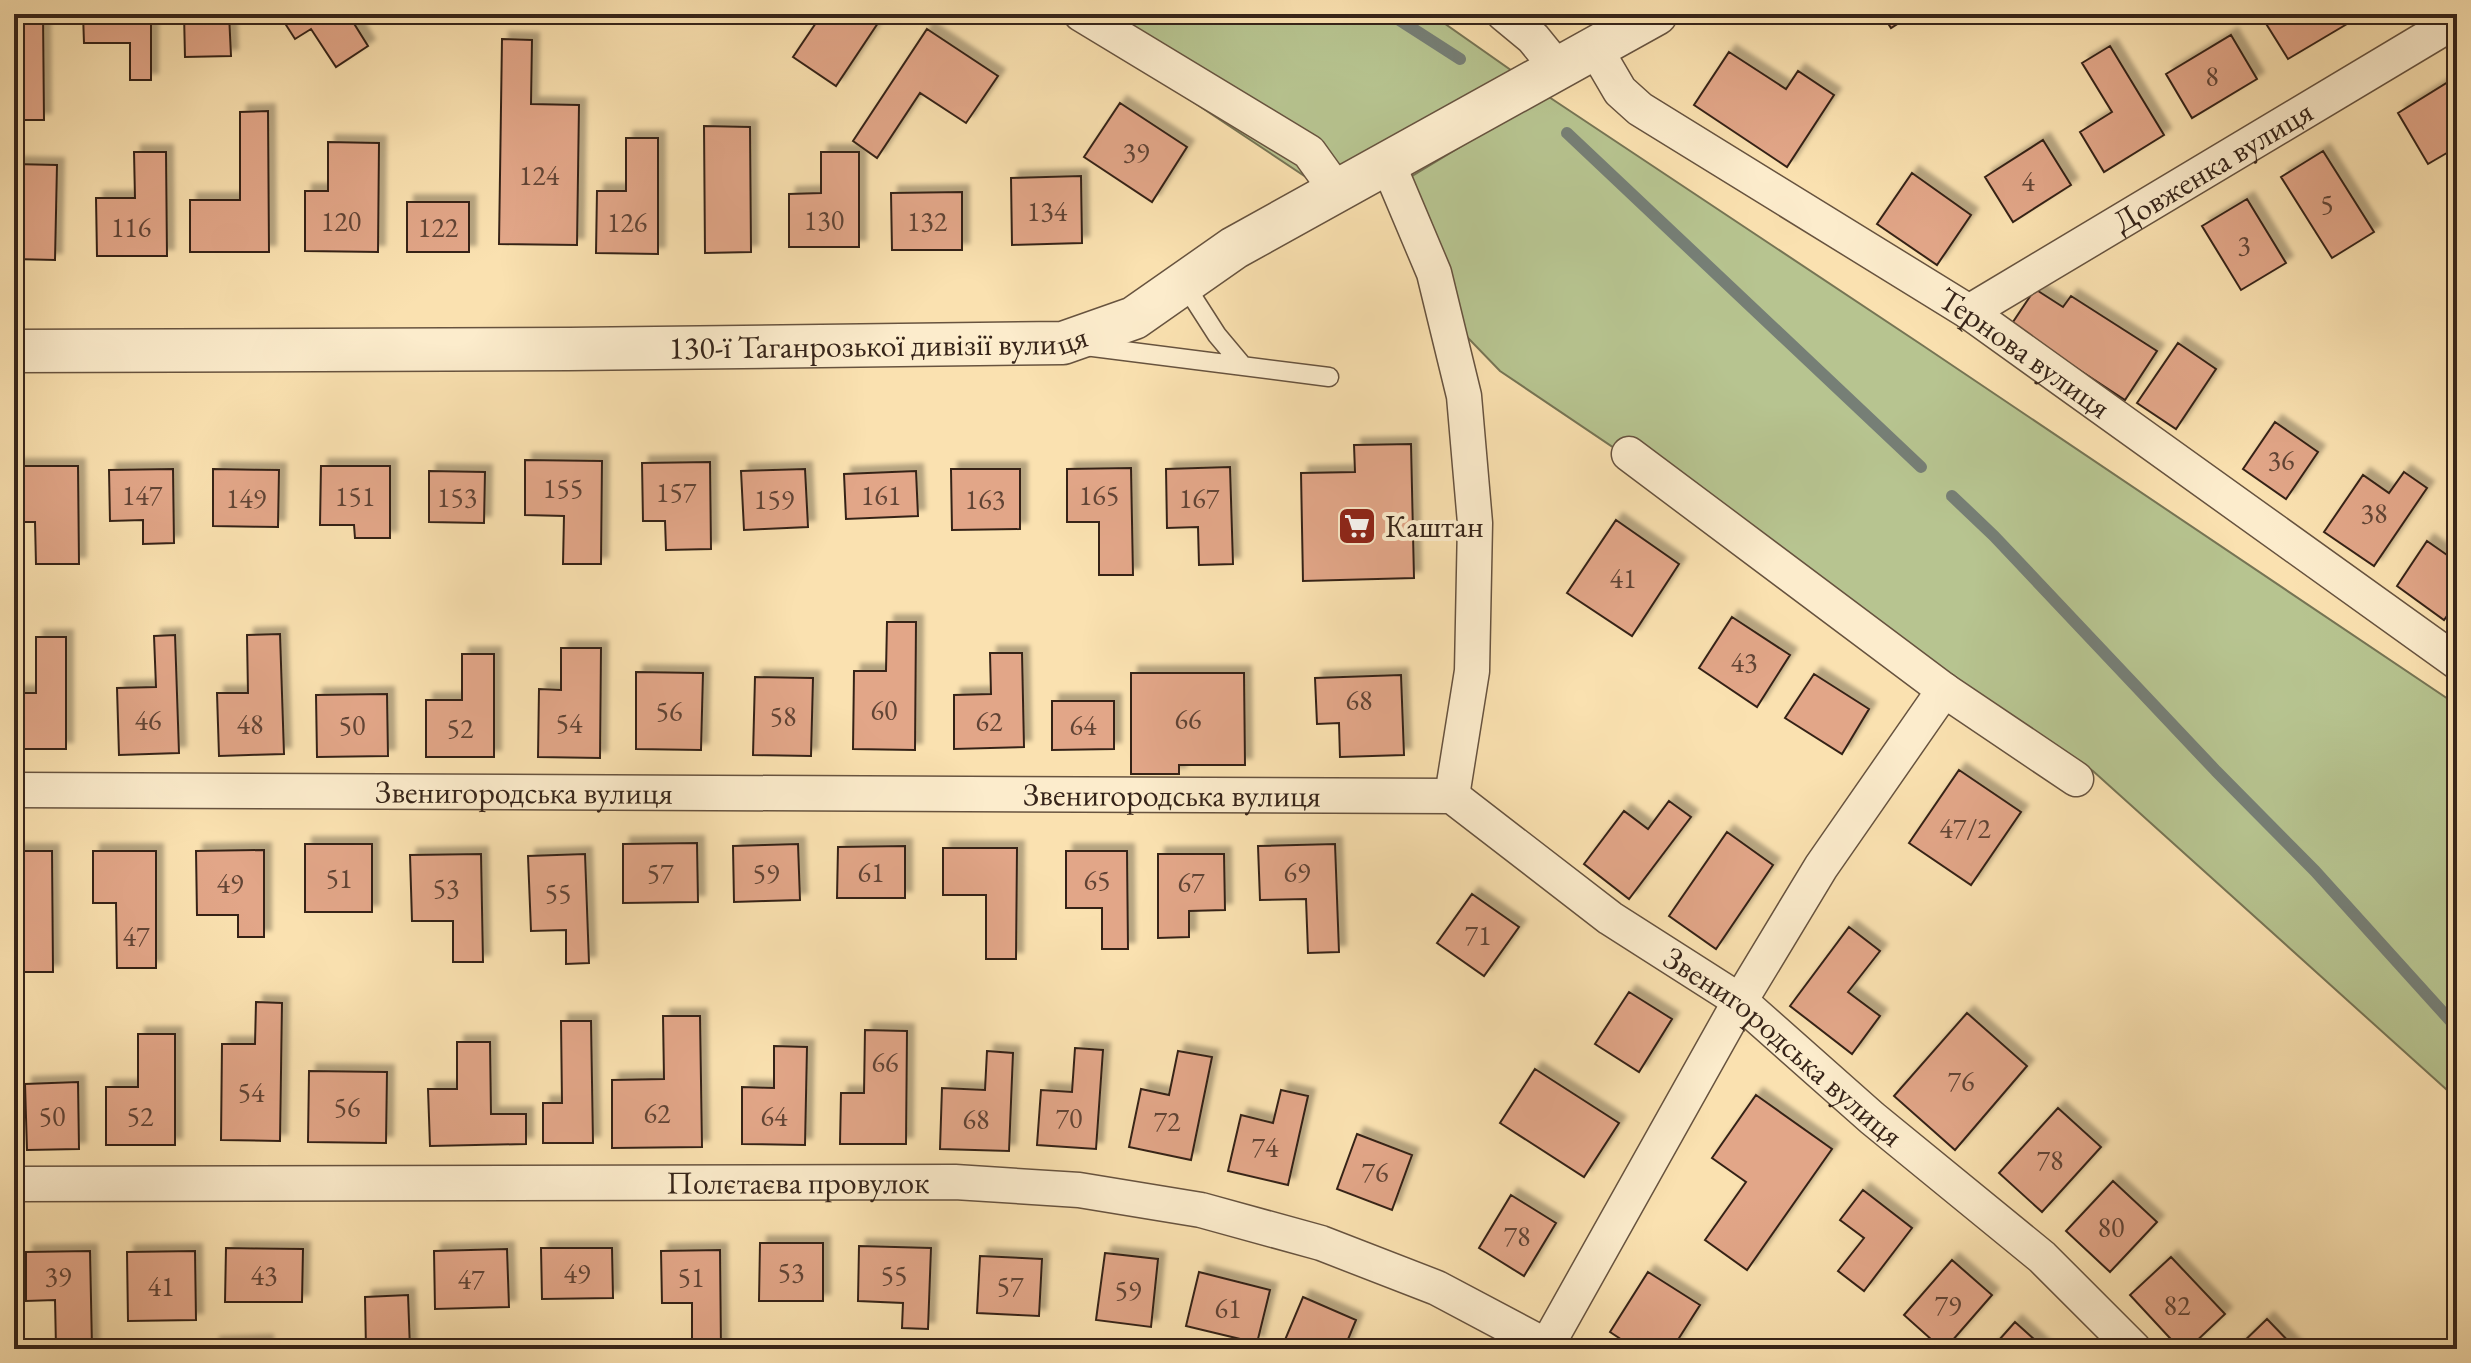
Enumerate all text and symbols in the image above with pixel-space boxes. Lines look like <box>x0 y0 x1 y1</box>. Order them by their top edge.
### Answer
house number: 8 <box>2205 58 2219 94</box>
street label: Довженка вулиця <box>2105 90 2320 242</box>
house number: 39 <box>1123 134 1149 170</box>
house number: 124 <box>519 157 560 193</box>
house number: 4 <box>2021 163 2035 199</box>
house number: 5 <box>2320 186 2334 222</box>
house number: 134 <box>1027 193 1068 229</box>
house number: 130 <box>804 202 844 238</box>
house number: 120 <box>321 203 361 239</box>
house number: 132 <box>907 203 948 239</box>
house number: 126 <box>607 204 647 240</box>
house number: 116 <box>111 209 151 245</box>
house number: 122 <box>418 209 459 245</box>
house number: 3 <box>2237 227 2251 263</box>
street label: Тернова вулиця <box>1931 277 2119 428</box>
street label: 130-ї Таганрозької дивізії вулиця <box>668 315 1093 369</box>
house number: 36 <box>2268 442 2294 478</box>
house number: 155 <box>543 470 583 506</box>
house number: 157 <box>656 474 697 510</box>
house number: 147 <box>122 477 163 513</box>
house number: 161 <box>861 477 901 513</box>
house number: 165 <box>1079 477 1119 513</box>
house number: 151 <box>335 478 375 514</box>
house number: 153 <box>437 479 477 515</box>
house number: 149 <box>226 480 266 516</box>
house number: 167 <box>1179 480 1220 516</box>
house number: 159 <box>754 481 794 517</box>
house number: 163 <box>965 481 1005 517</box>
house number: 38 <box>2361 495 2387 531</box>
supermarket icon: Каштан <box>1336 505 1378 547</box>
place label: Каштан <box>1385 505 1484 547</box>
house number: 41 <box>1610 560 1636 596</box>
house number: 43 <box>1731 644 1757 680</box>
house number: 68 <box>1346 682 1372 718</box>
house number: 60 <box>871 692 897 728</box>
house number: 56 <box>656 693 682 729</box>
house number: 58 <box>770 698 796 734</box>
house number: 66 <box>1175 701 1201 737</box>
house number: 46 <box>135 702 161 738</box>
house number: 62 <box>976 703 1003 739</box>
house number: 54 <box>556 705 583 741</box>
house number: 48 <box>237 706 263 742</box>
house number: 50 <box>339 707 365 743</box>
house number: 64 <box>1070 707 1097 743</box>
house number: 52 <box>447 710 474 746</box>
street label: Звенигородська вулиця <box>375 771 673 814</box>
street label: Звенигородська вулиця <box>1023 773 1321 816</box>
house number: 47/2 <box>1939 810 1991 846</box>
house number: 61 <box>858 854 884 890</box>
house number: 69 <box>1284 854 1310 890</box>
house number: 57 <box>647 855 674 891</box>
house number: 59 <box>753 855 779 891</box>
house number: 51 <box>326 860 352 896</box>
house number: 65 <box>1084 862 1110 898</box>
house number: 67 <box>1178 864 1205 900</box>
house number: 49 <box>217 865 243 901</box>
house number: 53 <box>433 870 459 906</box>
house number: 55 <box>545 875 571 911</box>
house number: 71 <box>1465 917 1491 953</box>
house number: 47 <box>123 918 150 954</box>
street label: Звенигородська вулиця <box>1656 937 1912 1156</box>
house number: 66 <box>872 1044 898 1080</box>
house number: 76 <box>1948 1063 1974 1099</box>
house number: 54 <box>238 1074 265 1110</box>
house number: 56 <box>334 1089 360 1125</box>
house number: 62 <box>644 1095 671 1131</box>
house number: 50 <box>39 1098 65 1134</box>
house number: 52 <box>127 1098 154 1134</box>
house number: 64 <box>761 1098 788 1134</box>
house number: 70 <box>1056 1100 1082 1136</box>
house number: 68 <box>963 1101 989 1137</box>
house number: 72 <box>1154 1103 1181 1139</box>
house number: 74 <box>1252 1129 1279 1165</box>
house number: 78 <box>2037 1142 2063 1178</box>
house number: 76 <box>1362 1154 1388 1190</box>
street label: Полєтаєва провулок <box>666 1161 930 1204</box>
house number: 80 <box>2098 1209 2124 1245</box>
house number: 78 <box>1504 1218 1530 1254</box>
house number: 53 <box>778 1254 804 1290</box>
house number: 49 <box>564 1255 590 1291</box>
house number: 43 <box>251 1257 277 1293</box>
house number: 55 <box>881 1257 907 1293</box>
house number: 39 <box>45 1258 71 1294</box>
house number: 51 <box>678 1259 704 1295</box>
house number: 47 <box>458 1261 485 1297</box>
house number: 41 <box>148 1268 174 1304</box>
house number: 57 <box>997 1268 1024 1304</box>
house number: 59 <box>1115 1272 1141 1308</box>
house number: 79 <box>1935 1287 1961 1323</box>
house number: 82 <box>2164 1287 2191 1323</box>
house number: 61 <box>1215 1290 1241 1326</box>

